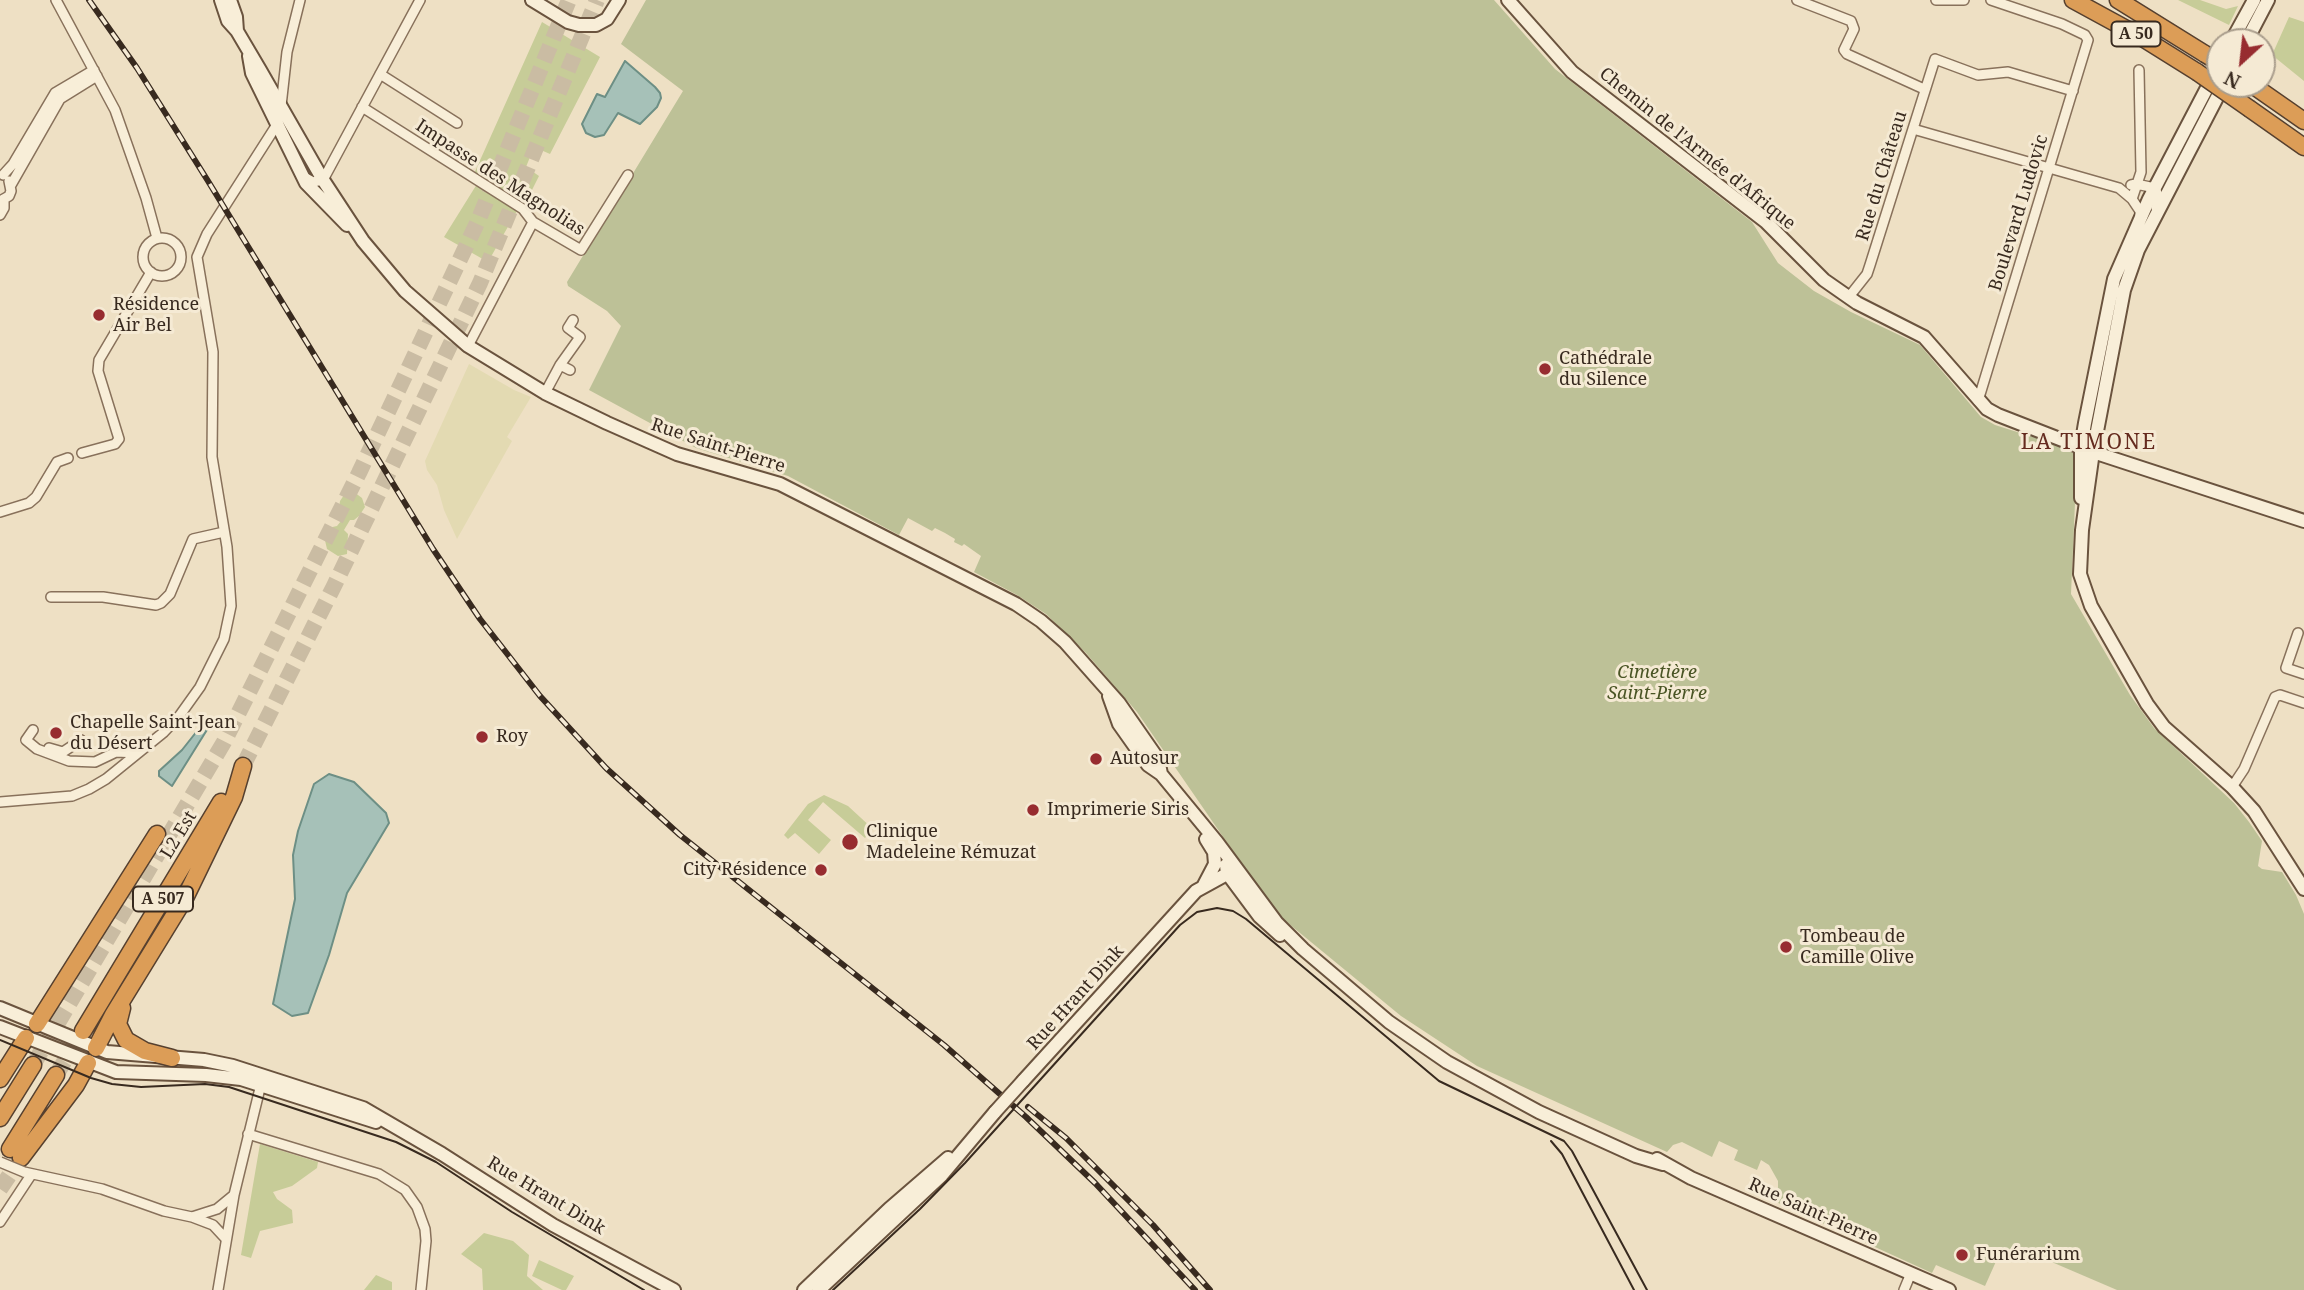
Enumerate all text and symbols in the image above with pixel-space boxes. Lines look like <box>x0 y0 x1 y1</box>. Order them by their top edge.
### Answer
road number: A 50 <box>2112 22 2160 46</box>
north arrow <box>2206 28 2276 98</box>
street label: Chemin de l'Armée d'Afrique <box>1595 63 1799 235</box>
text: N <box>2220 65 2245 95</box>
street label: Rue du Château <box>1852 108 1912 244</box>
street label: Impasse des Magnolias <box>411 115 589 241</box>
street label: Boulevard Ludovic <box>1985 132 2053 294</box>
place label: Résidence Air Bel <box>113 294 199 336</box>
marker: Résidence Air Bel <box>91 307 107 323</box>
place label: Cathédrale du Silence <box>1559 348 1652 390</box>
marker: Cathédrale du Silence <box>1537 361 1553 377</box>
street label: Rue Saint-Pierre <box>648 414 788 478</box>
district label: LA TIMONE <box>2022 430 2156 456</box>
park label: Cimetière Saint-Pierre <box>1607 662 1707 704</box>
place label: Chapelle Saint-Jean du Désert <box>70 712 236 754</box>
marker: Chapelle Saint-Jean du Désert <box>48 725 64 741</box>
place label: Roy <box>496 726 528 748</box>
marker: Roy <box>474 729 490 745</box>
place label: Autosur <box>1110 748 1179 770</box>
marker: Autosur <box>1088 751 1104 767</box>
place label: Imprimerie Siris <box>1047 799 1189 821</box>
marker: Imprimerie Siris <box>1025 802 1041 818</box>
street label: L2 Est <box>156 807 202 863</box>
place label: Clinique Madeleine Rémuzat <box>866 821 1036 864</box>
marker: Clinique Madeleine Rémuzat <box>840 832 860 852</box>
place label: City Résidence <box>683 859 807 881</box>
marker: City Résidence <box>813 862 829 878</box>
road number: A 507 <box>133 886 193 911</box>
place label: Tombeau de Camille Olive <box>1800 926 1914 968</box>
marker: Tombeau de Camille Olive <box>1778 939 1794 955</box>
street label: Rue Hrant Dink <box>1023 941 1129 1055</box>
street label: Rue Hrant Dink <box>483 1152 609 1240</box>
street label: Rue Saint-Pierre <box>1745 1174 1881 1250</box>
place label: Funérarium <box>1976 1244 2080 1266</box>
marker: Funérarium <box>1954 1247 1970 1263</box>

